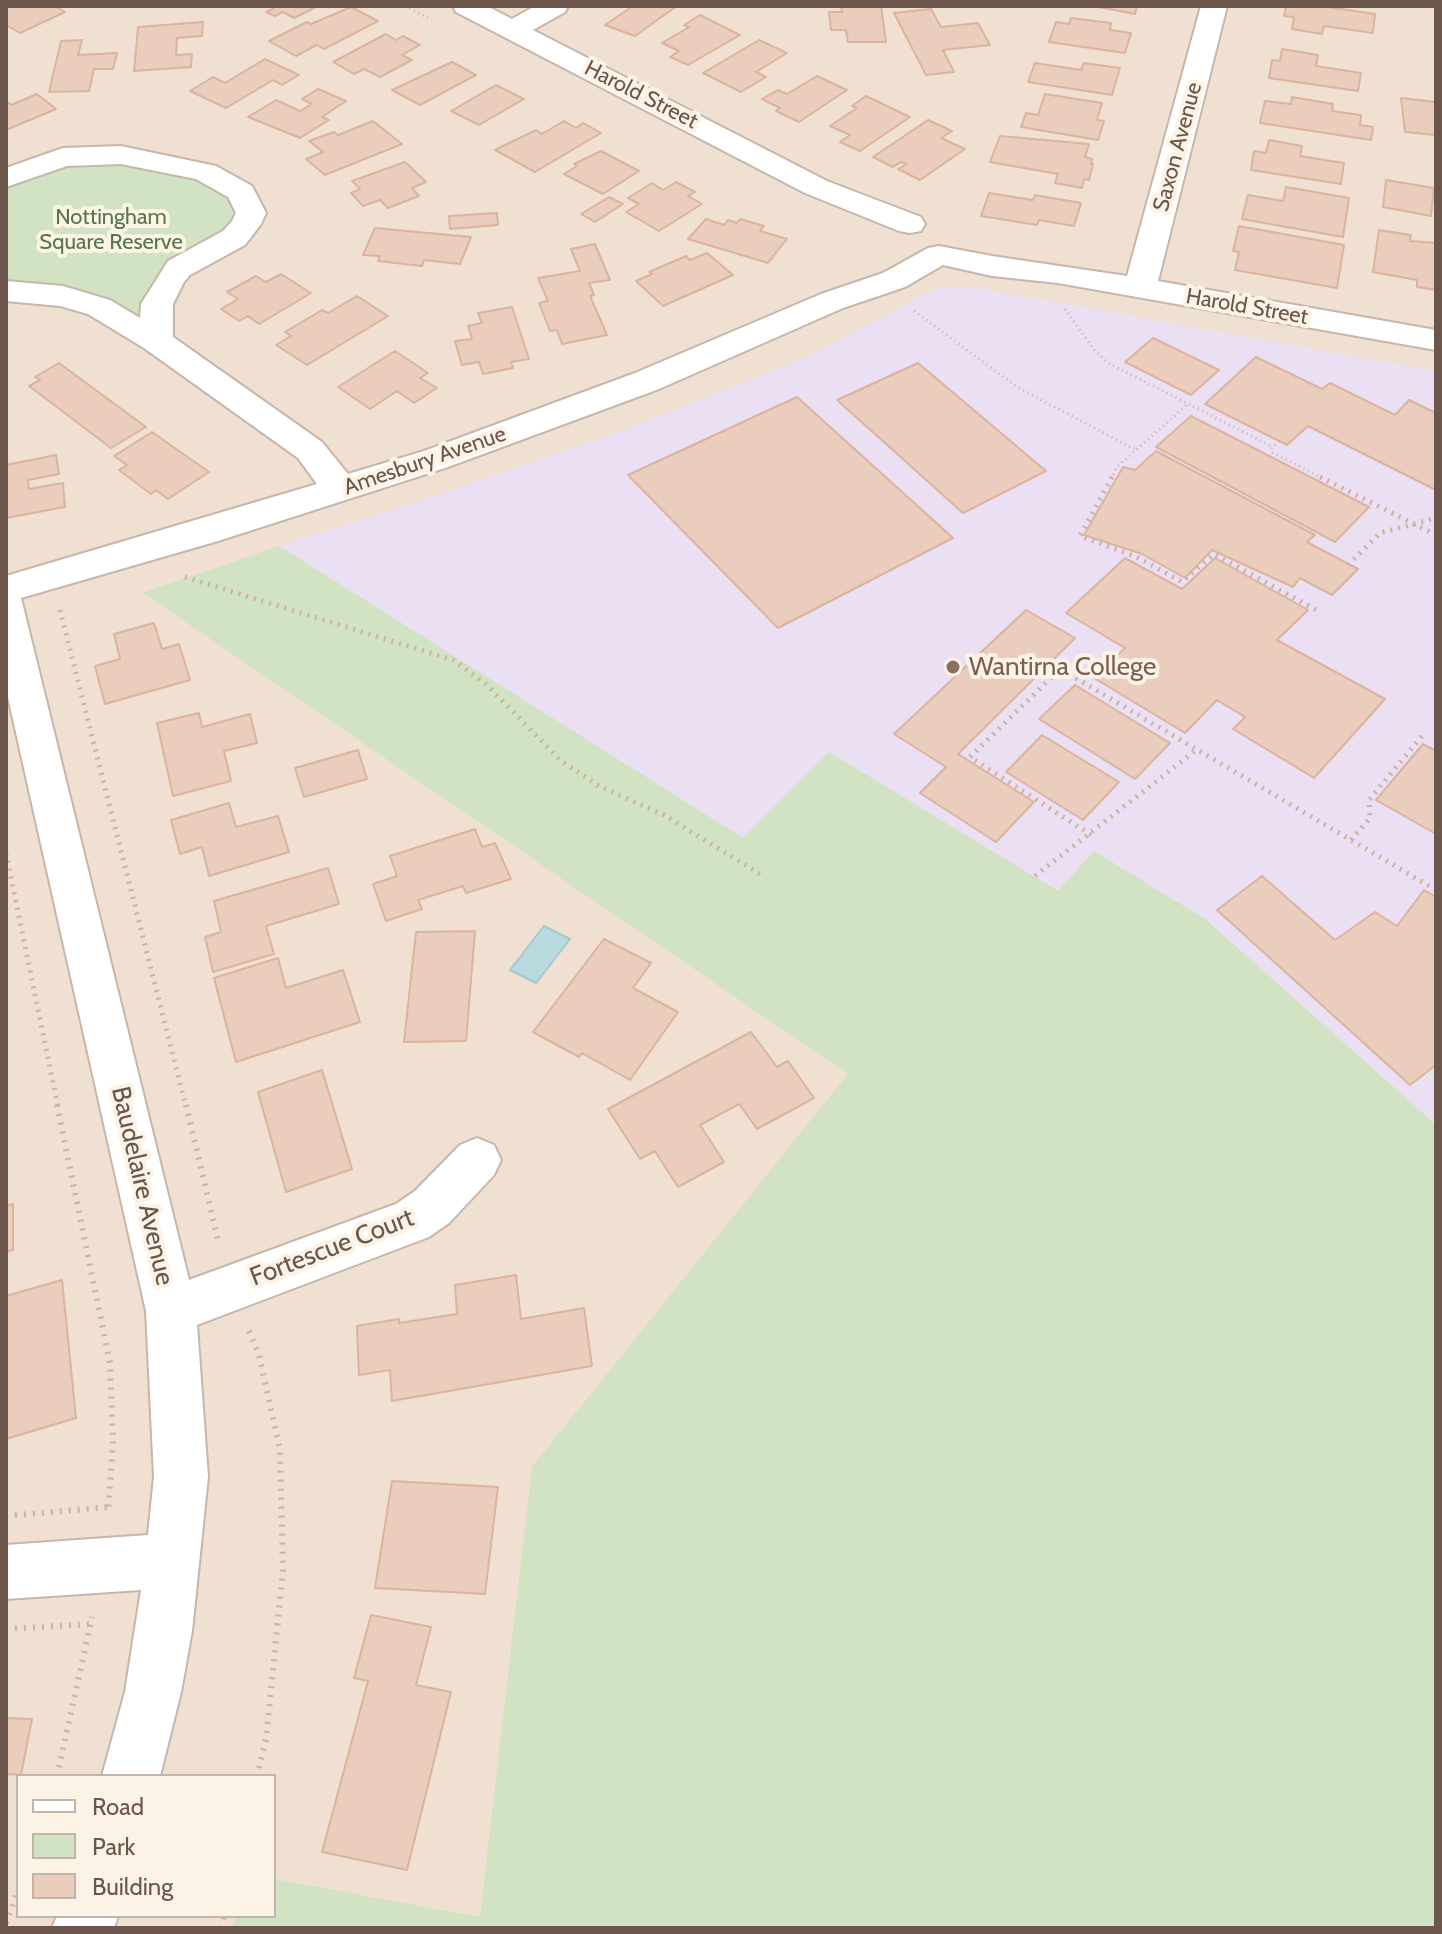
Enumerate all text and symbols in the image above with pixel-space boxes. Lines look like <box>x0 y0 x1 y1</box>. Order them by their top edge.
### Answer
street label: Harold Street <box>580 55 702 135</box>
street label: Saxon Avenue <box>1148 80 1208 214</box>
park label: Nottingham Square Reserve <box>39 205 183 256</box>
street label: Harold Street <box>1184 283 1310 331</box>
street label: Amesbury Avenue <box>340 421 510 501</box>
place label: Wantirna College <box>969 651 1156 683</box>
marker: Wantirna College <box>944 658 962 676</box>
street label: Baudelaire Avenue <box>104 1084 180 1288</box>
street label: Fortescue Court <box>246 1202 418 1294</box>
legend <box>16 1774 276 1918</box>
text: Road <box>92 1792 144 1821</box>
text: Park <box>92 1832 135 1861</box>
text: Building <box>92 1872 173 1901</box>

